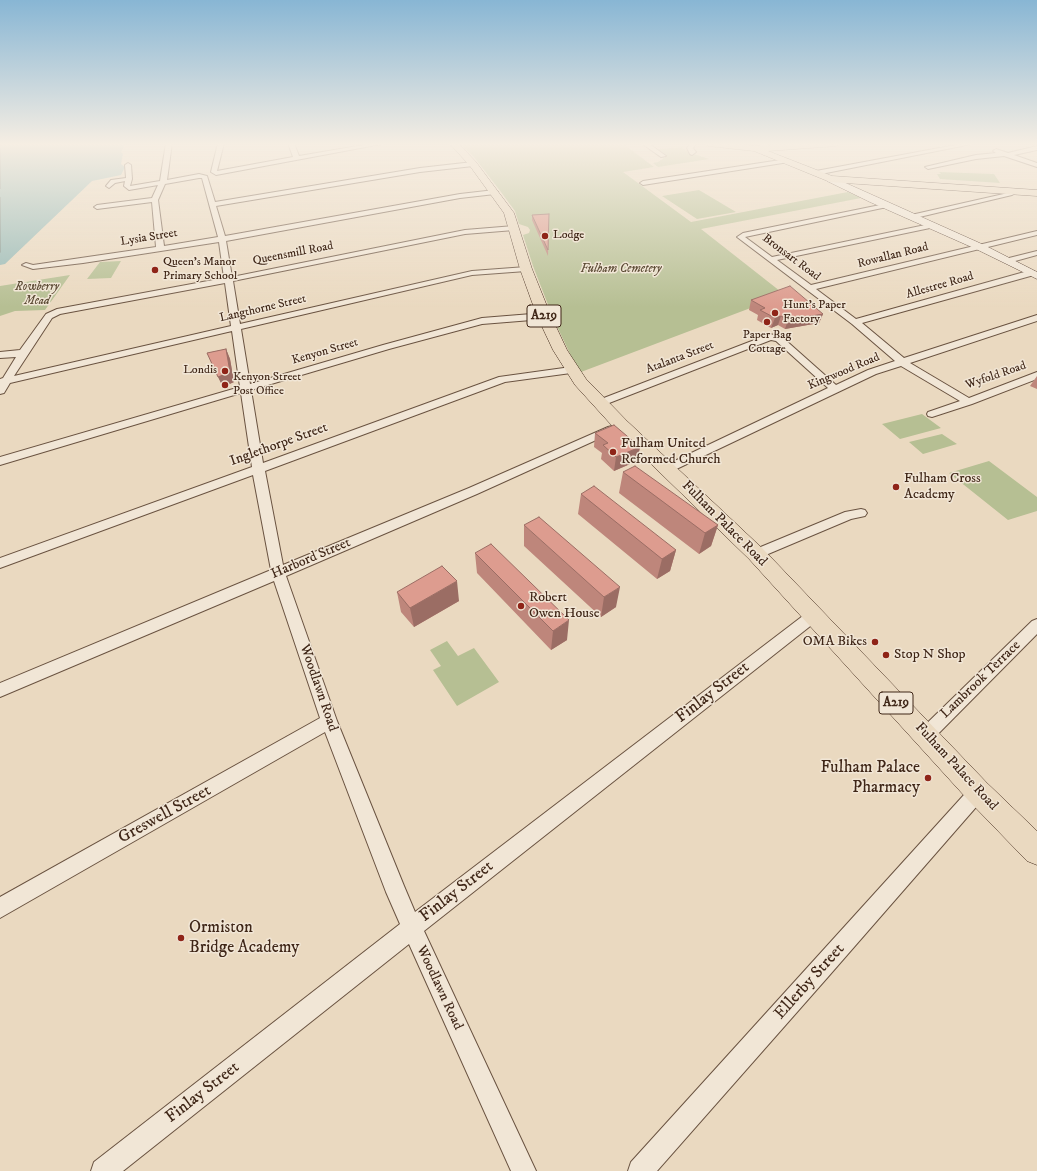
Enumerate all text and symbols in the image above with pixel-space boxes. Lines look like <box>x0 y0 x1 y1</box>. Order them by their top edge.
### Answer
street label: Lysia Street <box>120 226 178 250</box>
place label: Lodge <box>553 229 584 243</box>
marker: Lodge <box>540 231 550 241</box>
street label: Bronsart Road <box>759 232 823 284</box>
street label: Queensmill Road <box>252 239 334 269</box>
street label: Rowallan Road <box>856 240 930 272</box>
place label: Queen's Manor Primary School <box>163 256 237 284</box>
park label: Fulham Cemetery <box>580 263 662 277</box>
marker: Queen's Manor Primary School <box>150 265 160 275</box>
street label: Allestree Road <box>905 270 975 302</box>
park label: Rowberry Mead <box>15 281 59 309</box>
street label: Langthorne Street <box>218 292 308 326</box>
place label: Hunt's Paper Factory <box>783 299 846 327</box>
road number: A219 <box>527 305 561 327</box>
marker: Hunt's Paper Factory <box>770 308 780 318</box>
marker: Paper Bag Cottage <box>762 317 772 327</box>
place label: Paper Bag Cottage <box>743 329 791 357</box>
street label: Kenyon Street <box>290 336 360 368</box>
street label: Atalanta Street <box>644 338 716 378</box>
street label: Kingwood Road <box>806 350 882 394</box>
street label: Wyfold Road <box>964 359 1028 393</box>
place label: Londis <box>183 364 217 378</box>
marker: Londis <box>220 366 230 376</box>
place label: Kenyon Street Post Office <box>233 371 301 399</box>
marker: Kenyon Street Post Office <box>220 380 230 390</box>
street label: Inglethorpe Street <box>228 420 330 470</box>
place label: Fulham United Reformed Church <box>621 436 721 468</box>
marker: Fulham United Reformed Church <box>608 447 618 457</box>
place label: Fulham Cross Academy <box>904 471 981 504</box>
street label: Fulham Palace Road <box>678 478 770 570</box>
marker: Fulham Cross Academy <box>891 482 901 492</box>
street label: Harbord Street <box>269 535 353 583</box>
place label: Robert Owen House <box>529 590 600 622</box>
marker: Robert Owen House <box>516 601 526 611</box>
place label: OMA Bikes <box>803 634 867 650</box>
marker: OMA Bikes <box>870 637 880 647</box>
street label: Lambrook Terrace <box>937 638 1025 722</box>
street label: Woodlawn Road <box>295 642 341 734</box>
place label: Stop N Shop <box>894 647 966 663</box>
marker: Stop N Shop <box>881 650 891 660</box>
street label: Finlay Street <box>672 658 754 728</box>
road number: A219 <box>879 692 913 714</box>
street label: Fulham Palace Road <box>911 720 1001 814</box>
place label: Fulham Palace Pharmacy <box>820 758 920 798</box>
marker: Fulham Palace Pharmacy <box>923 773 933 783</box>
street label: Greswell Street <box>115 781 215 849</box>
street label: Finlay Street <box>416 857 498 927</box>
place label: Ormiston Bridge Academy <box>189 918 299 958</box>
marker: Ormiston Bridge Academy <box>176 933 186 943</box>
street label: Ellerby Street <box>770 940 850 1024</box>
street label: Woodlawn Road <box>412 943 466 1033</box>
street label: Finlay Street <box>162 1058 244 1128</box>

